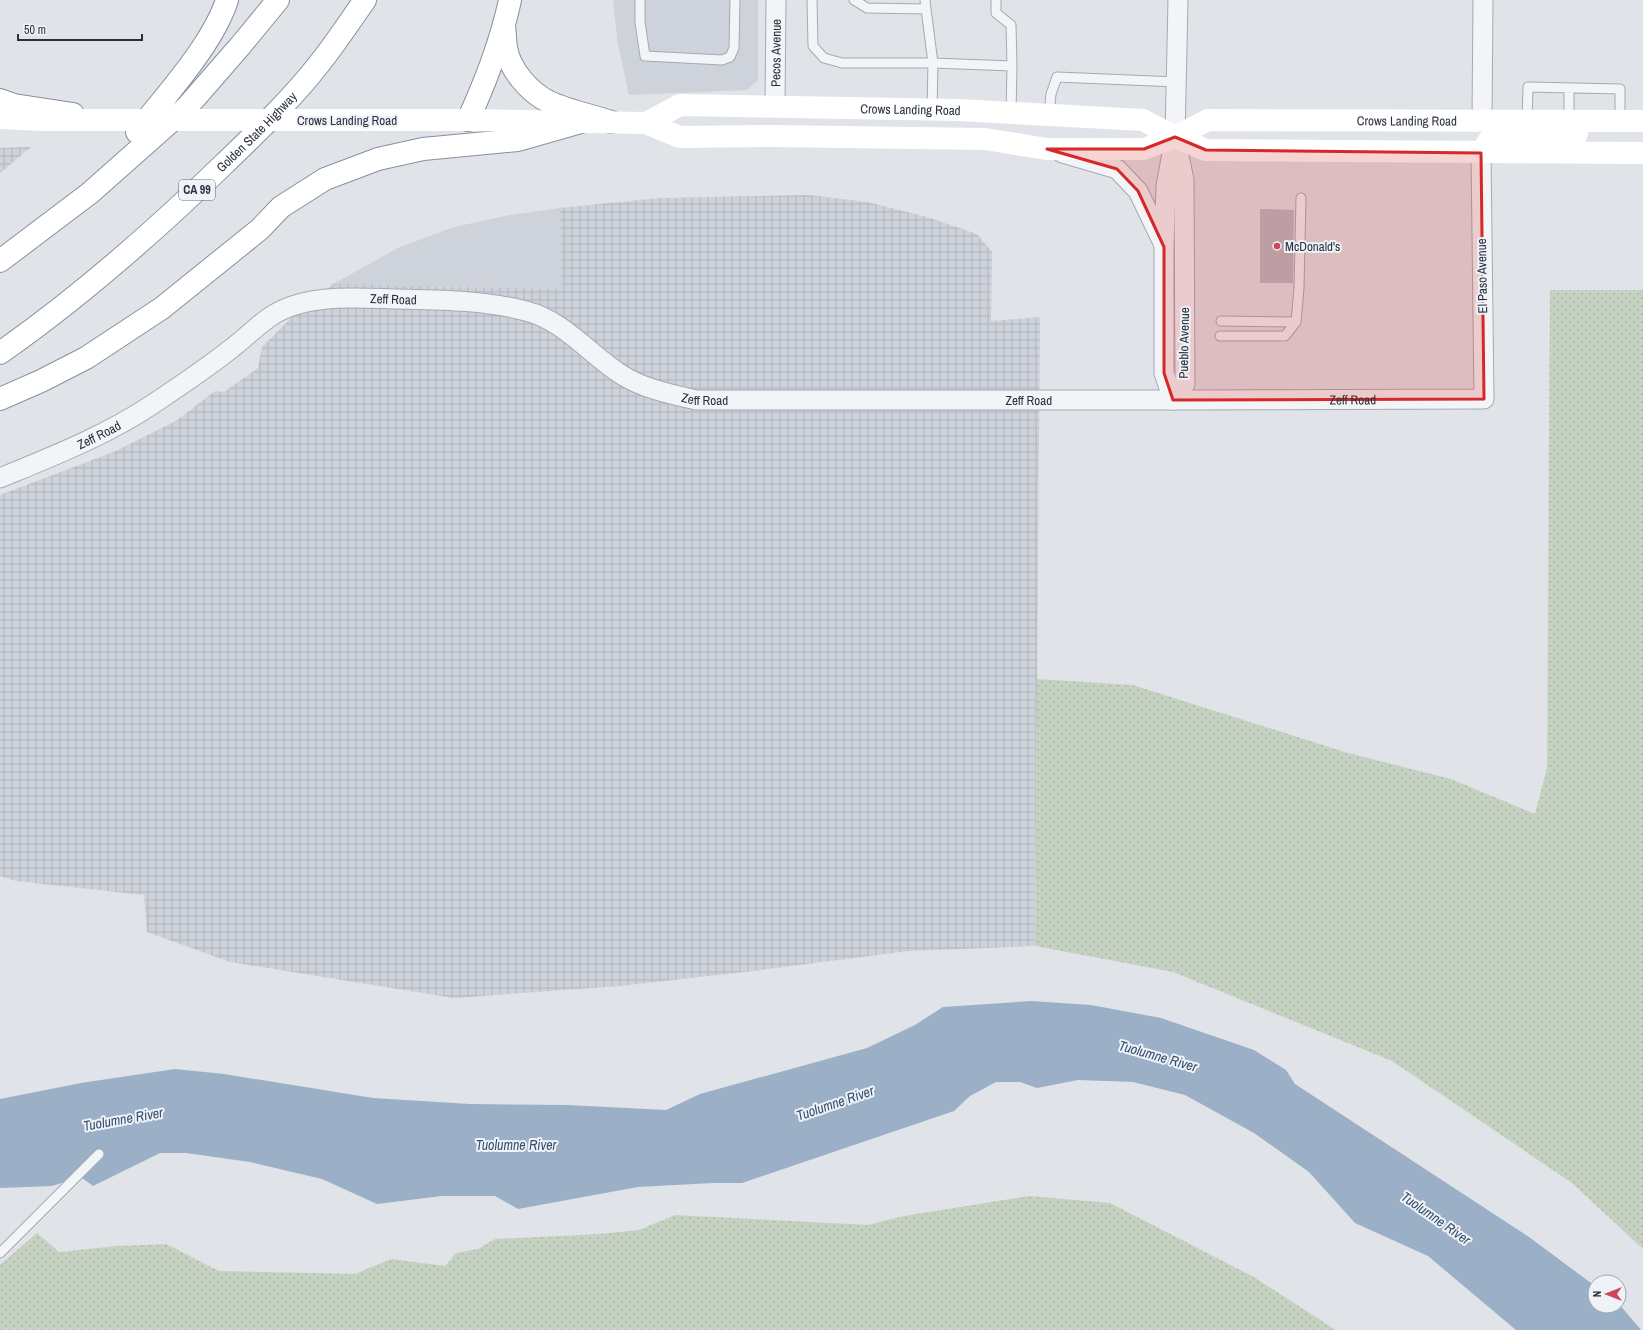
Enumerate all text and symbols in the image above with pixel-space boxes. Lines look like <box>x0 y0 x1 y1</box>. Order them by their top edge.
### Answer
scale bar <box>18 16 142 42</box>
street label: Pecos Avenue <box>767 19 784 87</box>
text: 50 m <box>24 22 46 38</box>
street label: Golden State Highway <box>212 88 301 176</box>
street label: Crows Landing Road <box>860 100 961 119</box>
street label: Crows Landing Road <box>297 112 397 129</box>
street label: Crows Landing Road <box>1357 112 1457 129</box>
road number: CA 99 <box>179 180 215 200</box>
place label: McDonald's <box>1285 238 1340 255</box>
street label: El Paso Avenue <box>1473 238 1491 314</box>
marker: McDonald's <box>1272 241 1282 251</box>
street label: Zeff Road <box>370 290 417 308</box>
street label: Pueblo Avenue <box>1175 307 1193 379</box>
street label: Zeff Road <box>680 388 728 409</box>
street label: Zeff Road <box>1329 391 1376 408</box>
street label: Zeff Road <box>1005 392 1052 409</box>
street label: Zeff Road <box>74 417 124 453</box>
water label: Tuolumne River <box>1117 1036 1200 1076</box>
water label: Tuolumne River <box>794 1081 877 1125</box>
water label: Tuolumne River <box>82 1103 165 1135</box>
water label: Tuolumne River <box>476 1136 558 1154</box>
water label: Tuolumne River <box>1398 1187 1475 1249</box>
north arrow <box>1587 1274 1627 1314</box>
text: N <box>1590 1291 1604 1297</box>

